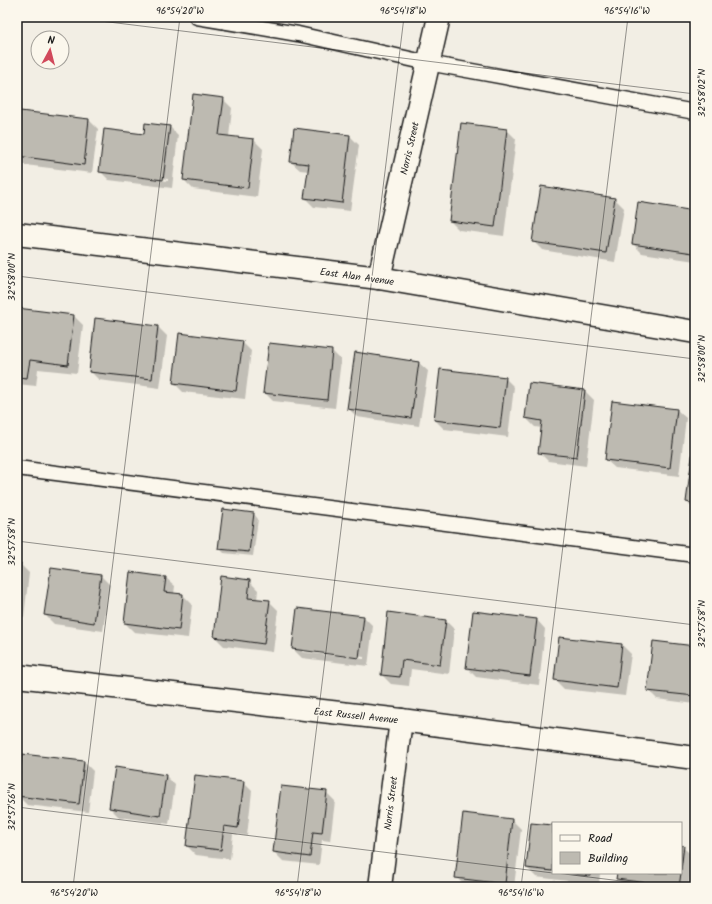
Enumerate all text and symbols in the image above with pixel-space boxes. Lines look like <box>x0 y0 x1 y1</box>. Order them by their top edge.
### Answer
text: 96°54'20"W <box>156 3 204 19</box>
text: 96°54'18"W <box>380 3 426 19</box>
text: 96°54'16"W <box>604 3 650 19</box>
north arrow <box>30 30 70 70</box>
text: N <box>47 32 56 50</box>
text: 32°58'02"N <box>694 68 710 117</box>
street label: Norris Street <box>396 120 424 176</box>
text: 32°58'00"N <box>4 253 20 301</box>
street label: East Alan Avenue <box>319 264 395 290</box>
text: 32°58'00"N <box>694 335 710 383</box>
text: 32°57'58"N <box>4 518 20 566</box>
text: 32°57'58"N <box>694 600 710 648</box>
street label: East Russell Avenue <box>313 704 399 728</box>
street label: Norris Street <box>380 775 402 831</box>
text: 32°57'56"N <box>4 783 20 831</box>
legend <box>552 822 682 874</box>
text: Road <box>588 829 613 848</box>
text: Building <box>588 849 628 868</box>
text: 96°54'20"W <box>50 885 98 901</box>
text: 96°54'18"W <box>275 885 321 901</box>
text: 96°54'16"W <box>498 885 544 901</box>

